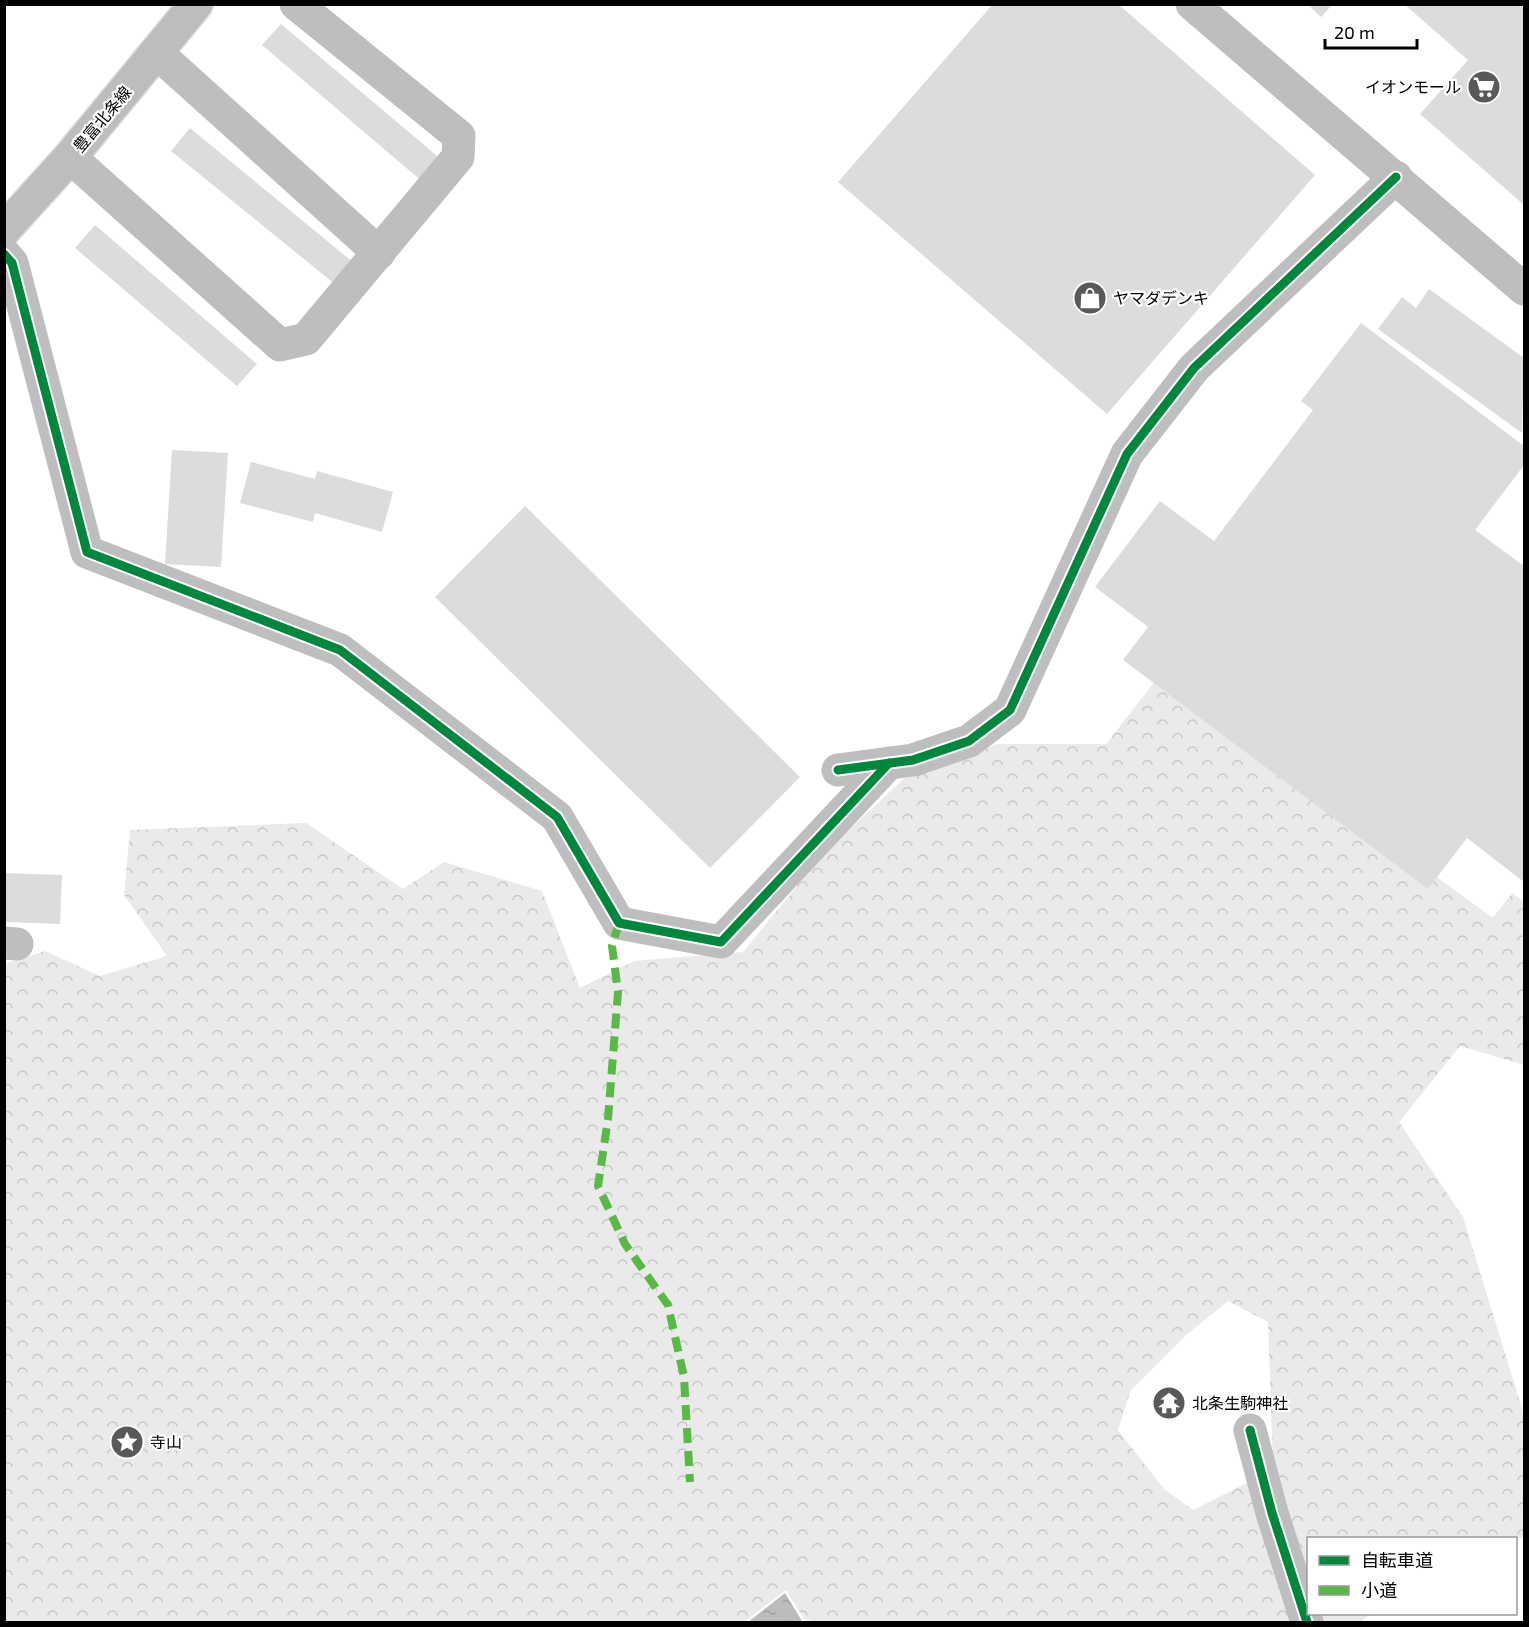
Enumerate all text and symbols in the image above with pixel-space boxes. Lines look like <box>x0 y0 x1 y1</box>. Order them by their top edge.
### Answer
scale bar <box>1325 12 1416 50</box>
text: 20 m <box>1334 21 1375 43</box>
supermarket icon: イオンモール <box>1466 69 1502 105</box>
place label: イオンモール <box>1365 77 1461 96</box>
street label: 豊富北条線 <box>69 82 135 155</box>
shop icon: ヤマダデンキ <box>1072 280 1108 316</box>
place label: ヤマダデンキ <box>1113 288 1209 307</box>
temple icon: 北条生駒神社 <box>1151 1385 1187 1421</box>
place label: 北条生駒神社 <box>1192 1393 1288 1412</box>
place icon: 寺山 <box>109 1424 145 1460</box>
place label: 寺山 <box>150 1432 182 1451</box>
legend <box>1307 1537 1517 1615</box>
text: 自転車道 <box>1361 1549 1433 1571</box>
text: 小道 <box>1361 1579 1397 1601</box>

